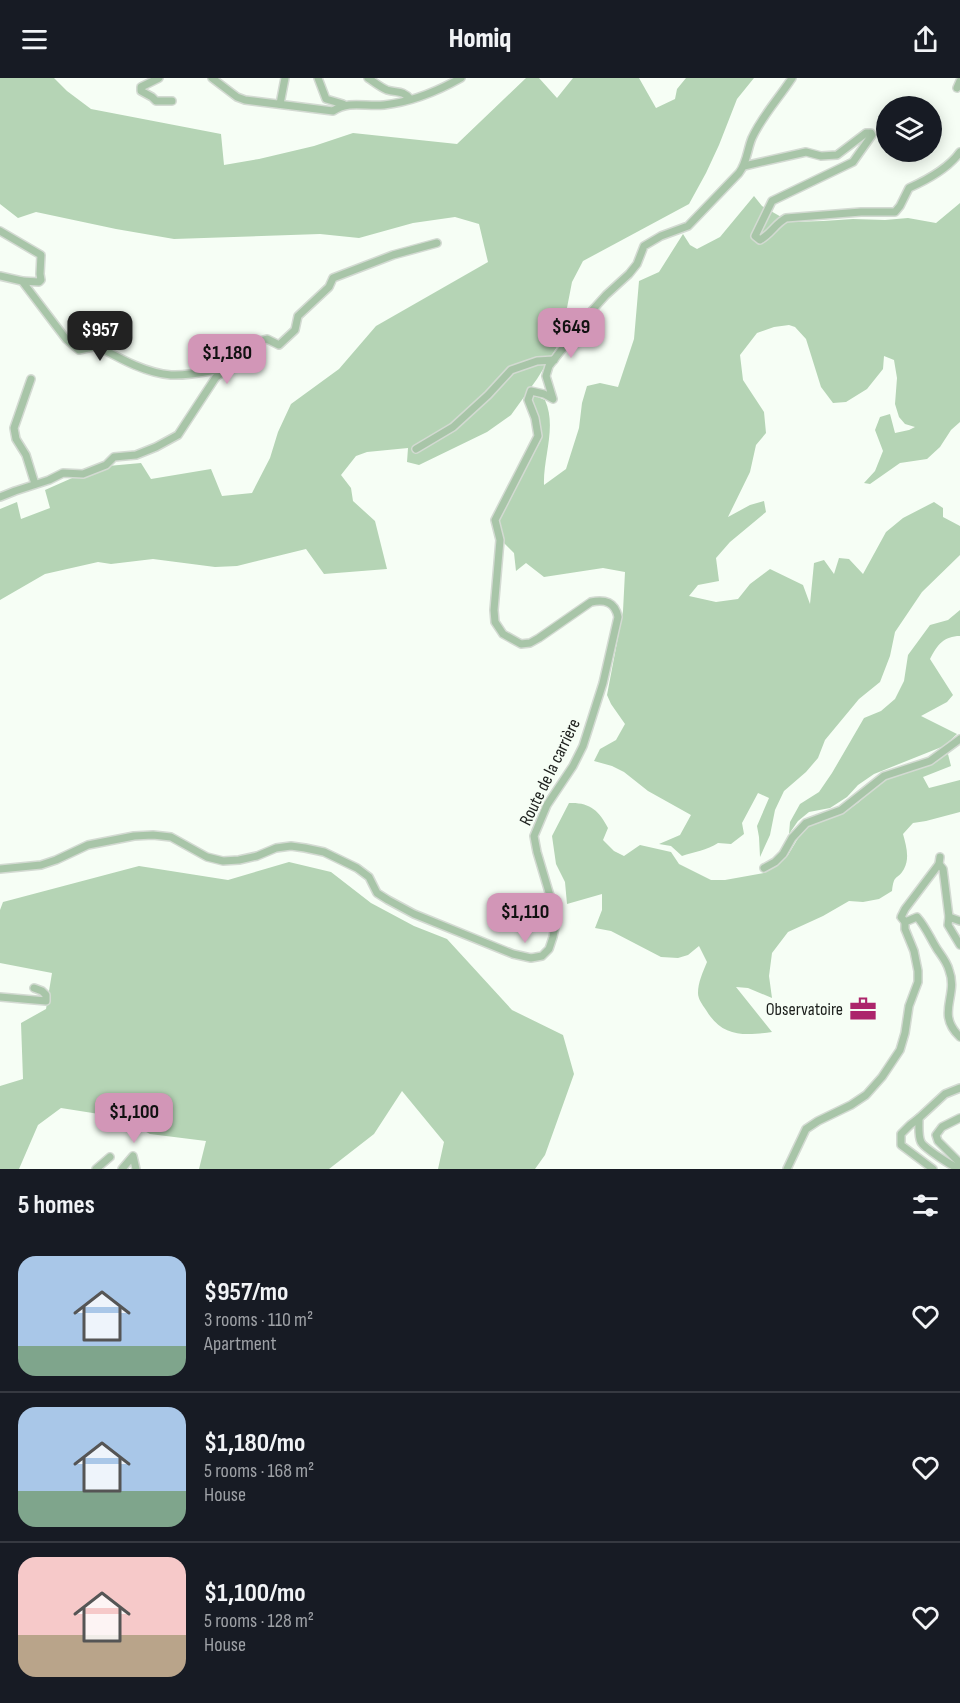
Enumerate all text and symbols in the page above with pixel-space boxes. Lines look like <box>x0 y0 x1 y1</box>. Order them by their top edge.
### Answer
icon: menu <box>18 23 51 56</box>
text: Homiq <box>449 23 511 55</box>
icon: share <box>909 23 942 56</box>
map controls <box>876 96 942 162</box>
button: layers <box>876 96 942 162</box>
pin: $649 <box>535 308 607 359</box>
pin: $957 <box>64 311 136 362</box>
text: $649 <box>552 315 590 339</box>
text: $957 <box>81 318 119 342</box>
pin: $1,180 <box>178 334 276 385</box>
text: $1,180 <box>202 341 252 365</box>
street label: Route de la carrière <box>515 715 585 829</box>
pin: $1,110 <box>476 893 574 944</box>
text: $1,110 <box>501 900 549 924</box>
office icon: Observatoire <box>848 994 878 1024</box>
place label: Observatoire <box>766 999 843 1020</box>
pin: $1,100 <box>85 1093 183 1144</box>
text: $1,100 <box>109 1100 159 1124</box>
icon: filters <box>909 1189 942 1222</box>
text: 5 homes <box>18 1190 95 1221</box>
text: $957/mo <box>204 1277 288 1308</box>
icon: home <box>66 1280 138 1352</box>
icon: heart <box>909 1300 942 1333</box>
text: 3 rooms · 110 m² <box>204 1308 313 1332</box>
text: Apartment <box>204 1332 277 1356</box>
text: $1,180/mo <box>204 1428 305 1459</box>
icon: home <box>66 1431 138 1503</box>
icon: heart <box>909 1451 942 1484</box>
text: 5 rooms · 168 m² <box>204 1459 314 1483</box>
text: House <box>204 1483 246 1507</box>
text: $1,100/mo <box>204 1578 306 1609</box>
icon: home <box>66 1581 138 1653</box>
icon: heart <box>909 1601 942 1634</box>
text: 5 rooms · 128 m² <box>204 1609 314 1633</box>
text: House <box>204 1633 246 1657</box>

